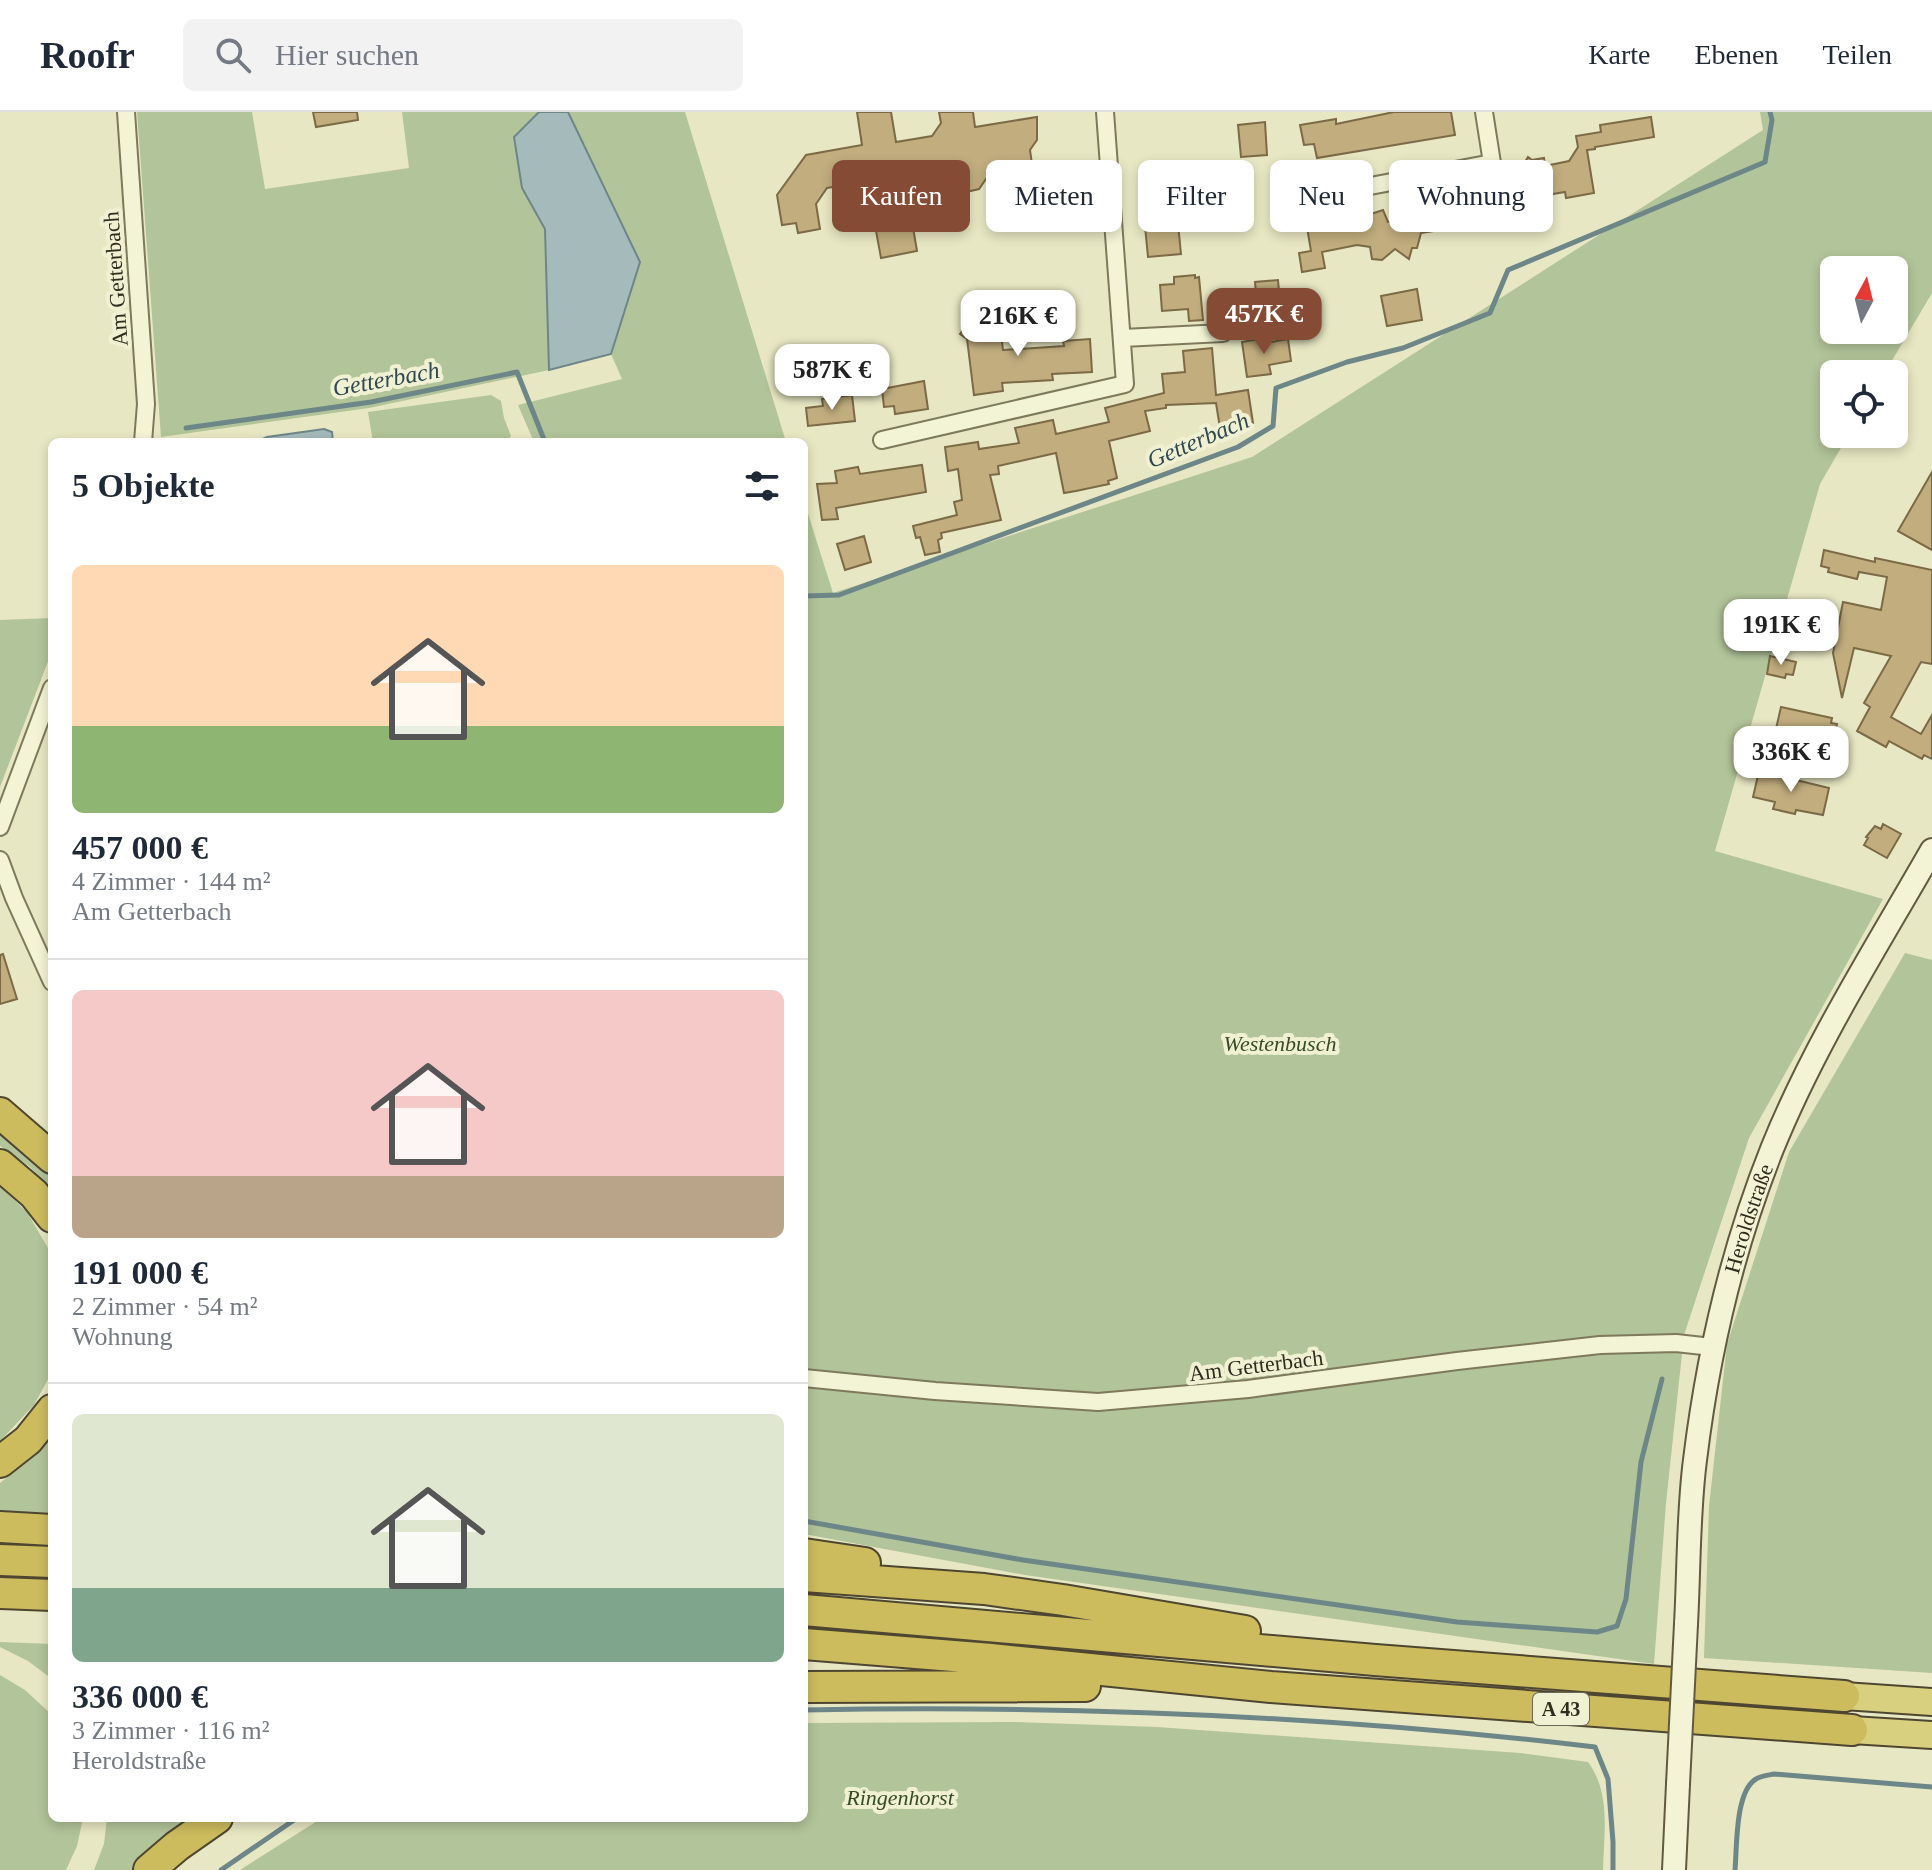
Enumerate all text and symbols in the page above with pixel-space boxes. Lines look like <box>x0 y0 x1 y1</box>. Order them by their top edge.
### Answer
search box <box>183 19 743 91</box>
icon: search <box>211 33 255 77</box>
text: Roofr <box>40 34 135 76</box>
text: Hier suchen <box>275 38 419 71</box>
text: Karte <box>1588 39 1650 70</box>
text: Ebenen <box>1694 39 1778 70</box>
text: Teilen <box>1822 39 1892 70</box>
chip: Kaufen <box>832 160 970 232</box>
chip: Mieten <box>986 160 1122 232</box>
chip: Filter <box>1138 160 1254 232</box>
chip: Neu <box>1270 160 1373 232</box>
chip: Wohnung <box>1389 160 1553 232</box>
street label: Am Getterbach <box>98 211 133 347</box>
north arrow <box>1820 256 1908 344</box>
map controls <box>1820 256 1908 448</box>
pin: 457K € <box>1199 288 1329 356</box>
pin: 216K € <box>953 290 1083 358</box>
text: 457K € <box>1225 299 1303 328</box>
text: 216K € <box>979 301 1057 330</box>
pin: 587K € <box>767 344 897 412</box>
text: 587K € <box>793 355 871 384</box>
water label: Getterbach <box>331 357 441 401</box>
button: locate <box>1820 360 1908 448</box>
water label: Getterbach <box>1143 407 1253 473</box>
icon: filters <box>740 464 784 508</box>
text: 5 Objekte <box>72 467 215 504</box>
pin: 191K € <box>1716 599 1846 667</box>
text: 191K € <box>1742 610 1820 639</box>
icon: home <box>356 617 500 761</box>
pin: 336K € <box>1726 726 1856 794</box>
text: 336K € <box>1752 737 1830 766</box>
text: 457 000 € <box>72 829 208 866</box>
text: 4 Zimmer · 144 m² <box>72 867 270 896</box>
text: Am Getterbach <box>72 897 232 926</box>
park label: Westenbusch <box>1224 1031 1336 1056</box>
icon: home <box>356 1042 500 1186</box>
street label: Heroldstraße <box>1719 1160 1778 1276</box>
text: 191 000 € <box>72 1254 208 1291</box>
text: 2 Zimmer · 54 m² <box>72 1292 257 1321</box>
text: Wohnung <box>72 1322 172 1351</box>
street label: Am Getterbach <box>1188 1345 1325 1386</box>
icon: home <box>356 1466 500 1610</box>
text: 336 000 € <box>72 1678 208 1715</box>
road number: A 43 <box>1533 1693 1589 1725</box>
text: 3 Zimmer · 116 m² <box>72 1716 269 1745</box>
text: Heroldstraße <box>72 1746 206 1775</box>
park label: Ringenhorst <box>845 1785 955 1810</box>

